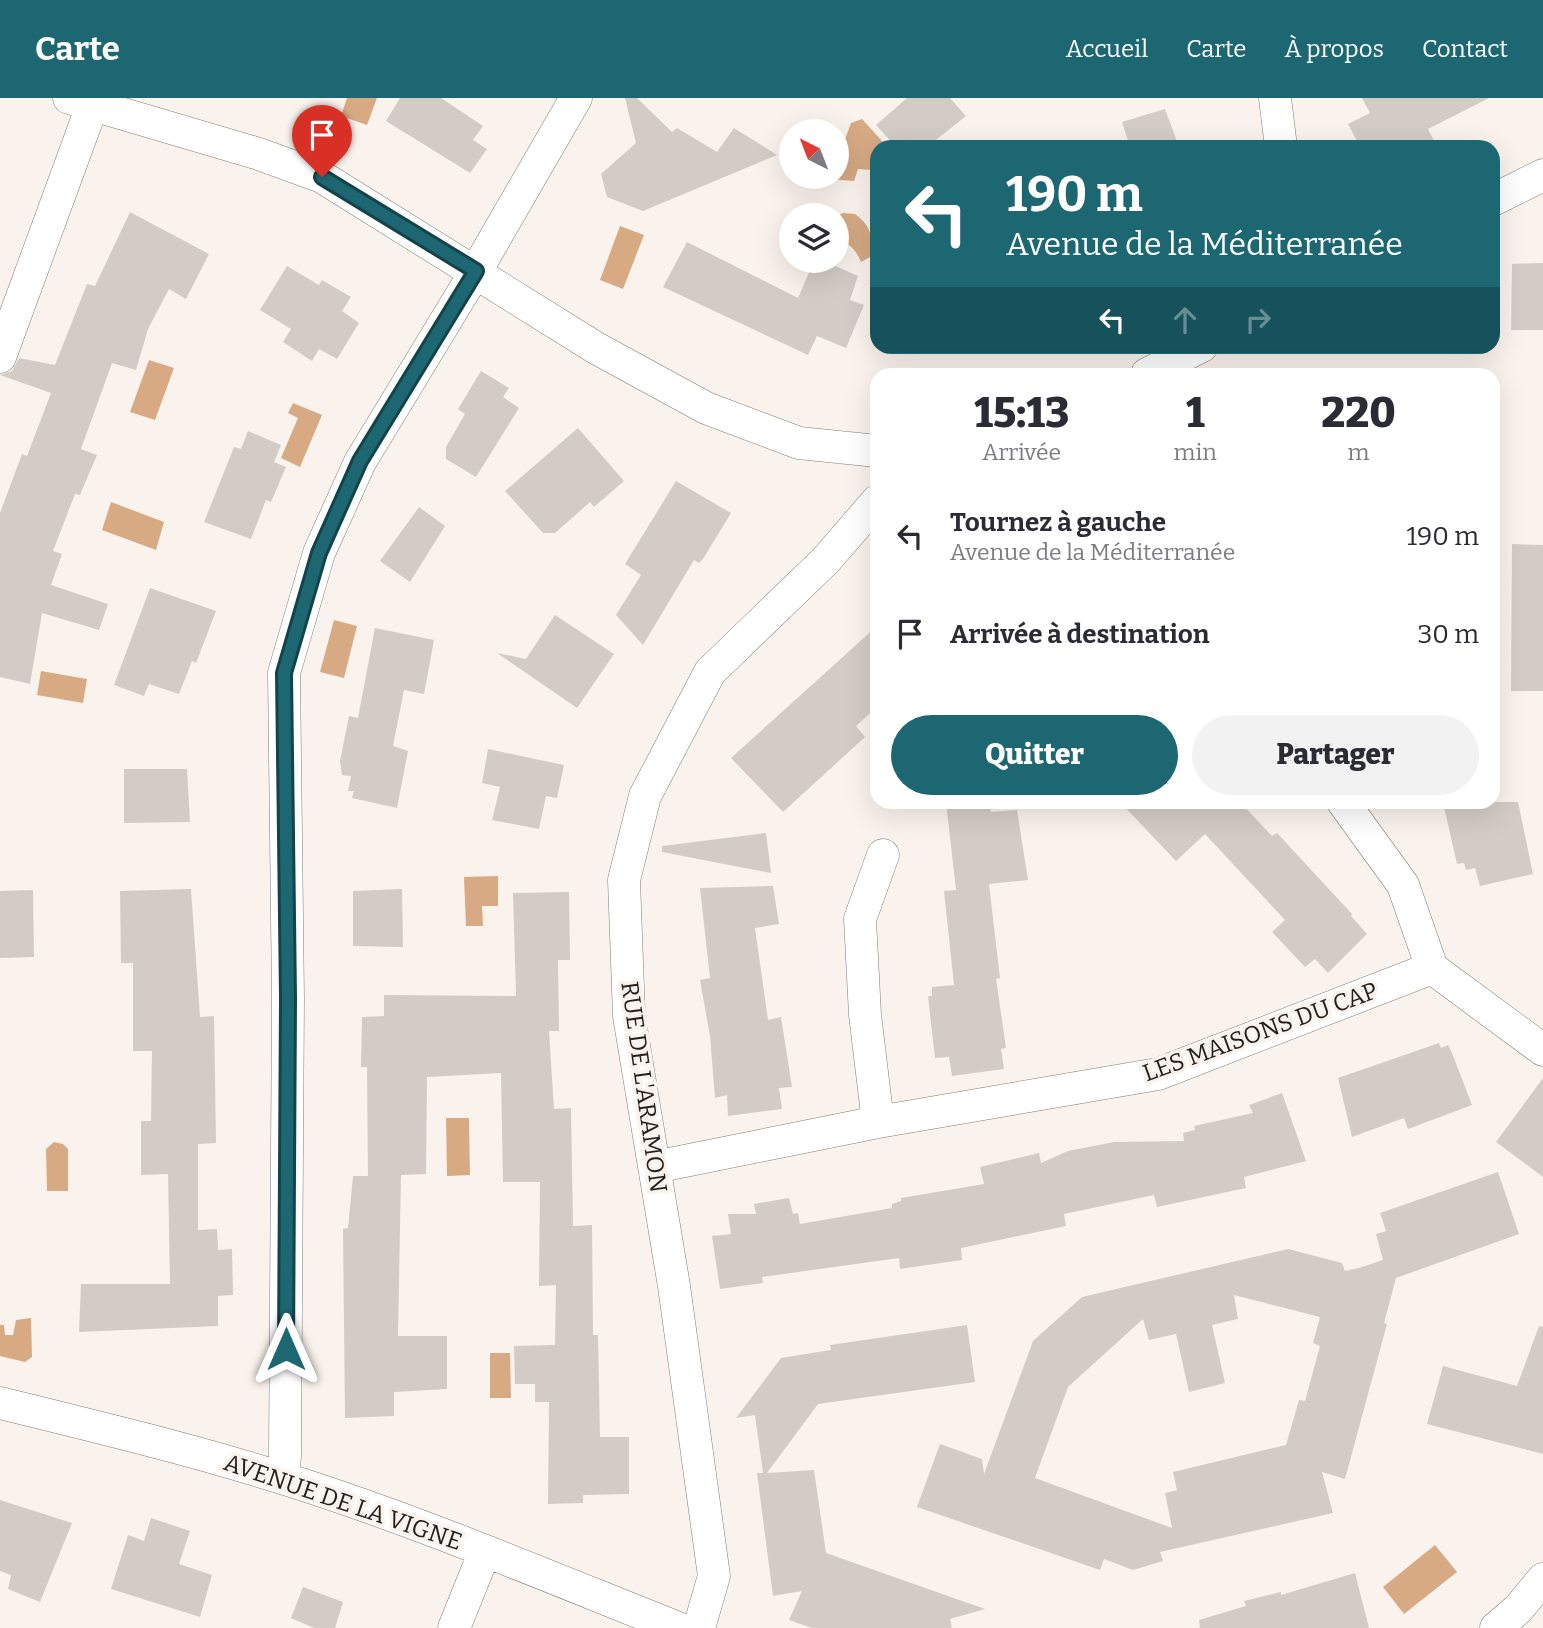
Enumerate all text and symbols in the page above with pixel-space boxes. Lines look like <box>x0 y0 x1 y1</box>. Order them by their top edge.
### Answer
text: Carte <box>35 29 120 69</box>
text: Accueil <box>1066 35 1148 63</box>
text: Carte <box>1186 35 1246 63</box>
text: À propos <box>1284 35 1384 63</box>
text: Contact <box>1422 35 1508 63</box>
pin <box>292 105 352 177</box>
icon: arrive <box>303 116 341 154</box>
north arrow <box>779 119 849 189</box>
map controls <box>779 119 849 273</box>
text: 190 m <box>1006 165 1143 224</box>
icon: left <box>891 168 982 259</box>
button: layers <box>779 203 849 273</box>
text: Avenue de la Méditerranée <box>1006 225 1403 263</box>
icon: left <box>1093 301 1131 339</box>
icon: ahead <box>1166 301 1204 339</box>
icon: right <box>1239 301 1277 339</box>
text: 15:13 <box>974 388 1069 438</box>
text: 1 <box>1186 388 1205 438</box>
text: 220 <box>1321 388 1396 438</box>
text: Arrivée <box>982 438 1061 466</box>
text: min <box>1174 438 1217 466</box>
text: m <box>1347 438 1369 466</box>
text: Tournez à gauche <box>950 507 1166 538</box>
icon: left <box>891 517 929 555</box>
text: 190 m <box>1407 521 1479 552</box>
text: Avenue de la Méditerranée <box>950 538 1235 566</box>
icon: arrive <box>891 615 929 653</box>
text: Arrivée à destination <box>950 619 1209 650</box>
text: 30 m <box>1418 619 1479 650</box>
button: Quitter <box>891 715 1178 795</box>
button: Partager <box>1192 715 1479 795</box>
street label: LES MAISONS DU CAP <box>1139 976 1381 1088</box>
street label: RUE DE L'ARAMON <box>615 980 673 1194</box>
position arrow <box>249 1312 323 1386</box>
street label: AVENUE DE LA VIGNE <box>220 1448 466 1556</box>

